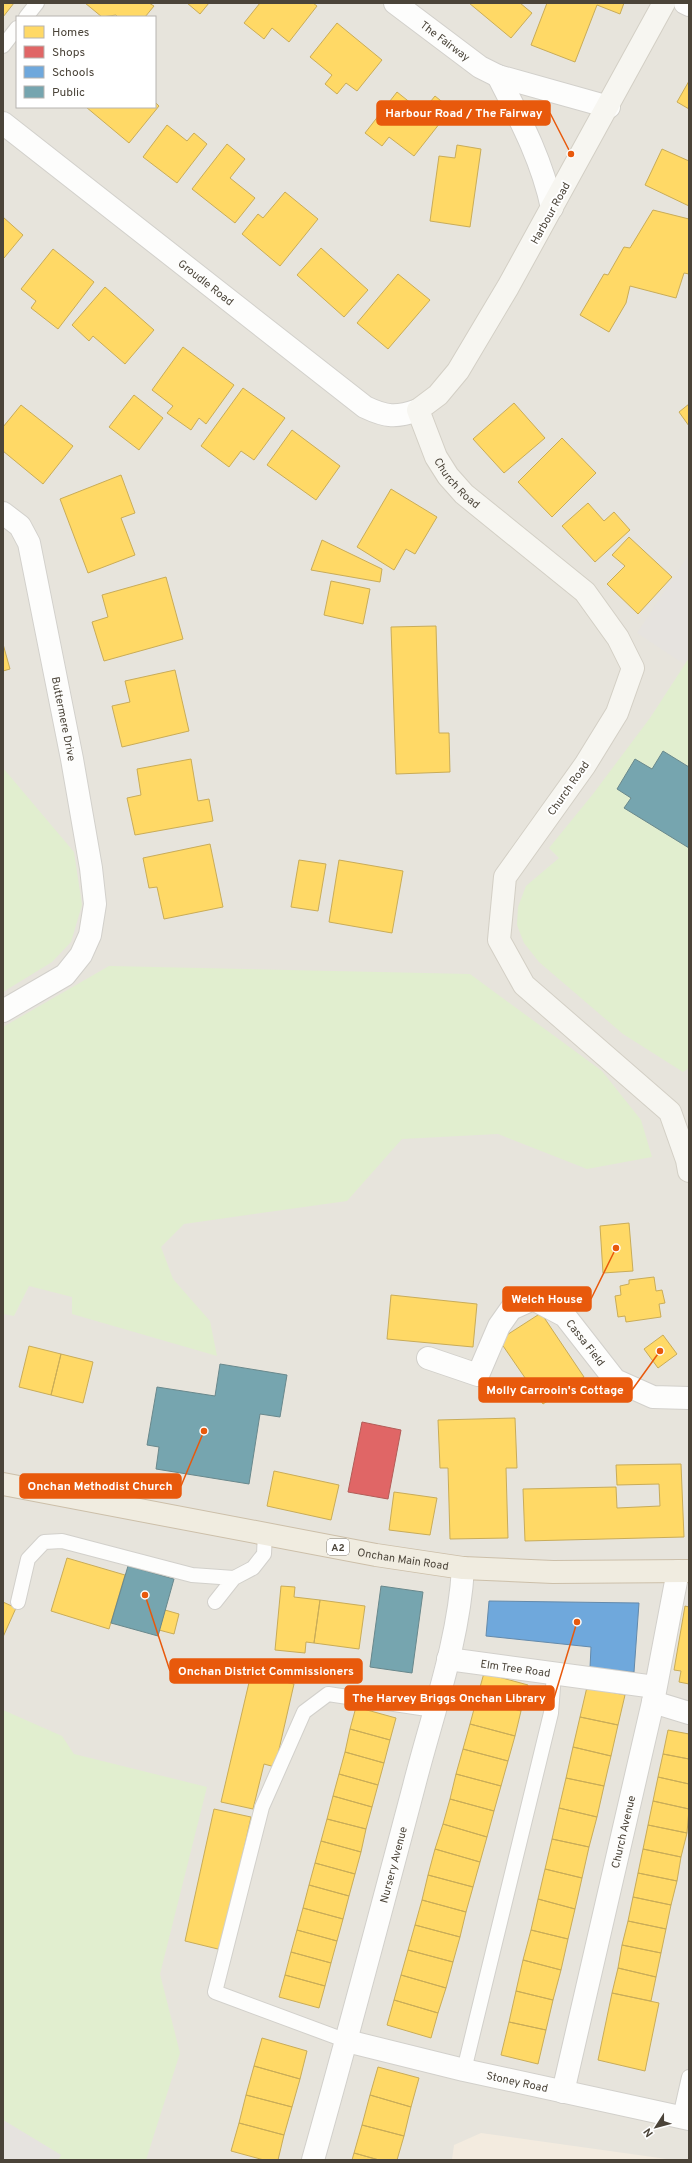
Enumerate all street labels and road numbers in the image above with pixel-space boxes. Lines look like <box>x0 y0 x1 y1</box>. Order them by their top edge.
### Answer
street label: The Fairway <box>417 18 473 65</box>
street label: Harbour Road <box>528 180 574 247</box>
street label: Groudle Road <box>175 257 236 309</box>
street label: Church Road <box>430 455 482 512</box>
street label: Buttermere Drive <box>48 676 78 763</box>
street label: Church Road <box>545 759 593 819</box>
street label: Cassa Field <box>562 1317 608 1369</box>
road number: A2 <box>327 1539 349 1555</box>
street label: Onchan Main Road <box>356 1546 450 1574</box>
street label: Elm Tree Road <box>479 1657 551 1681</box>
street label: Church Avenue <box>609 1794 639 1870</box>
street label: Nursery Avenue <box>377 1825 411 1905</box>
street label: Stoney Road <box>485 2069 549 2096</box>

